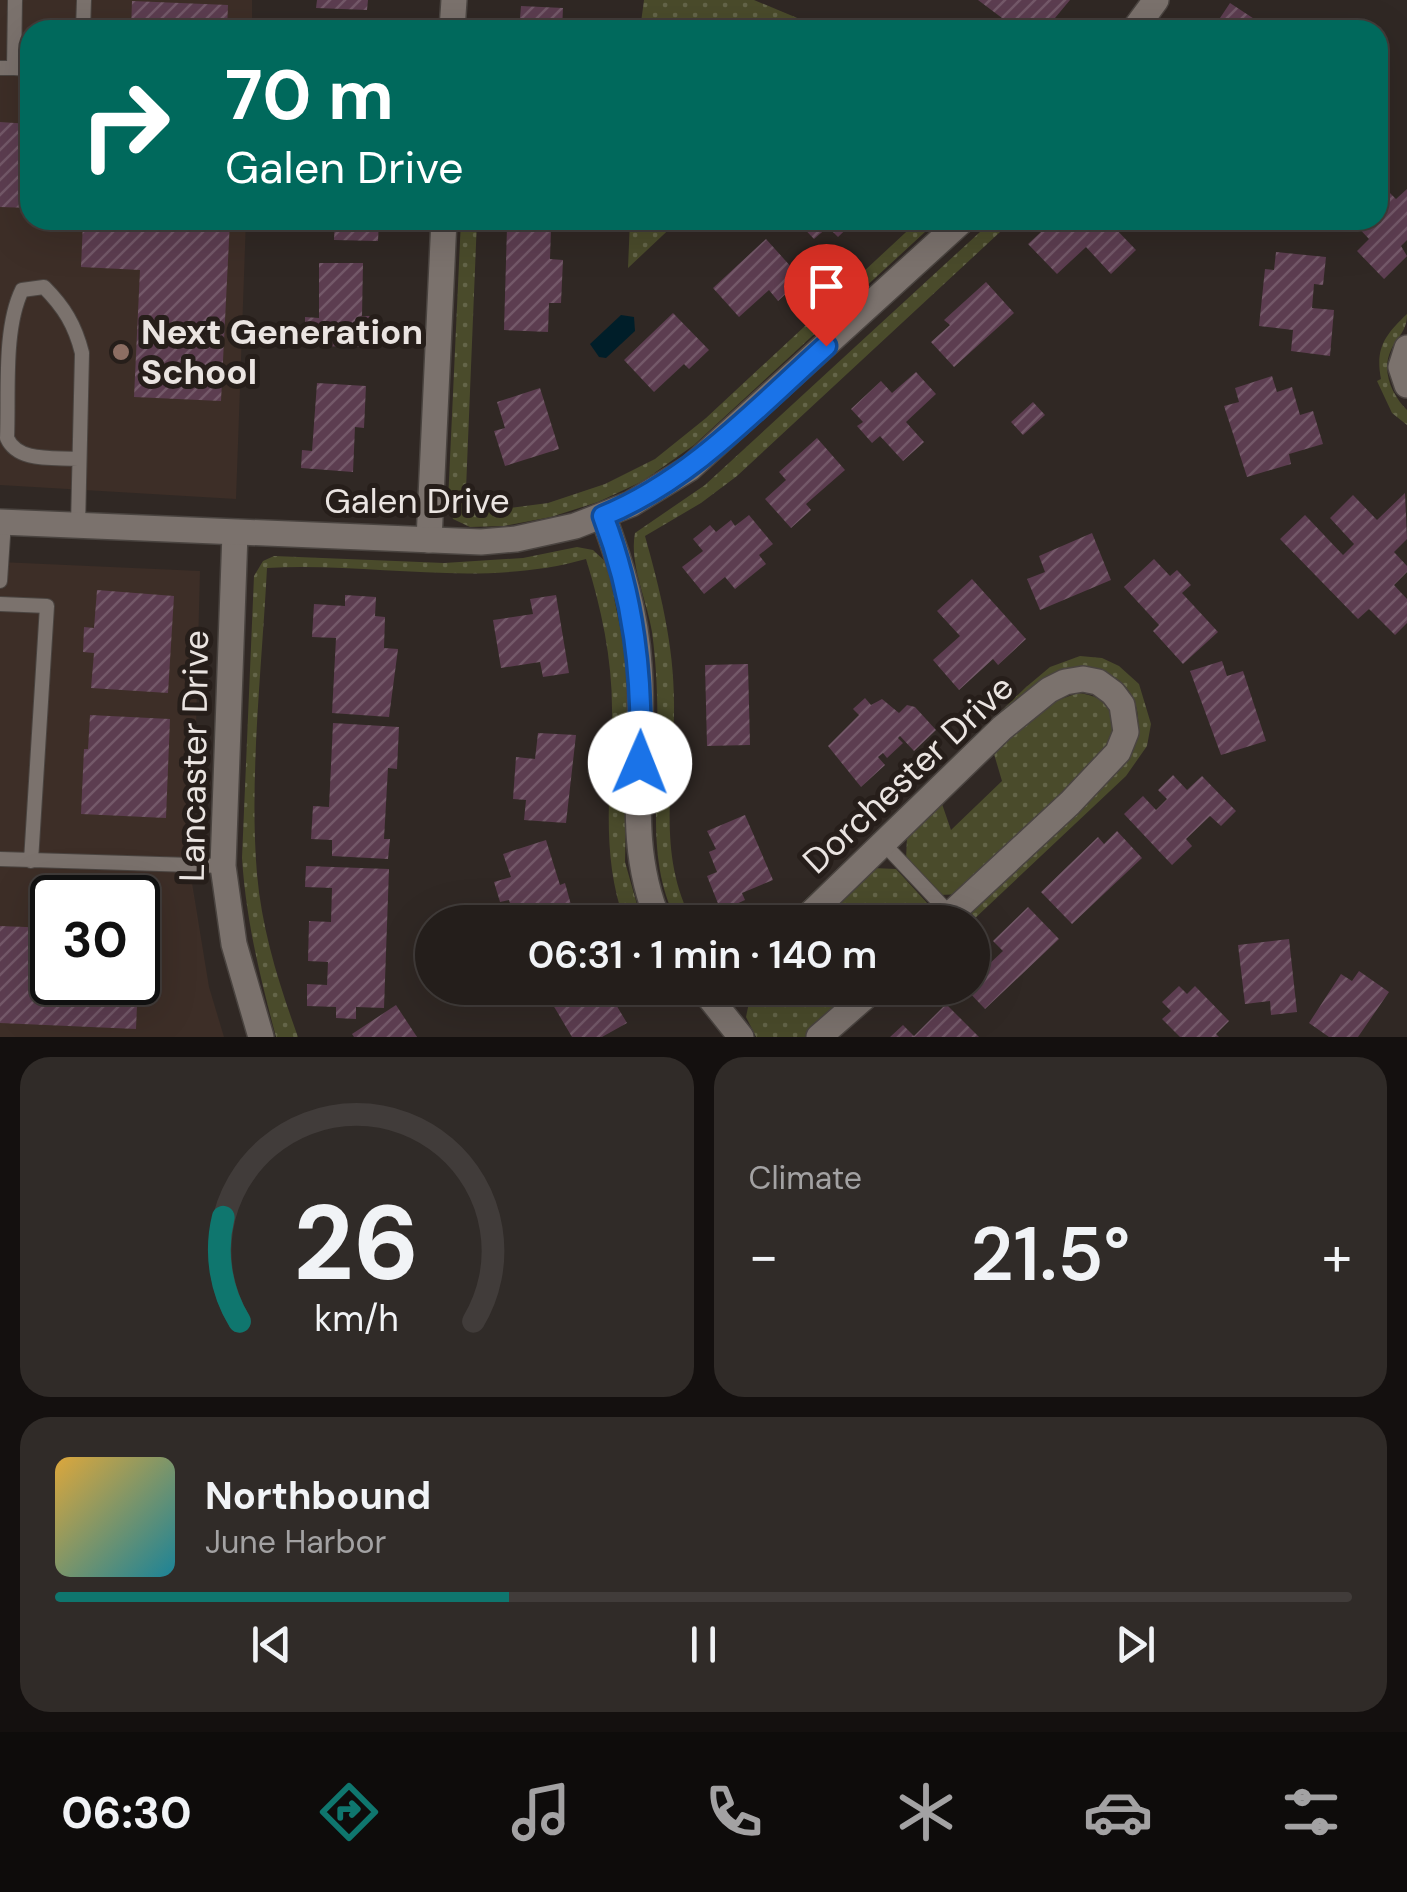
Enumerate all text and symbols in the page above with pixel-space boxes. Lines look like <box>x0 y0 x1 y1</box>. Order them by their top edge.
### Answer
text: 70 m <box>225 50 394 141</box>
icon: right <box>60 60 190 190</box>
text: Galen Drive <box>225 138 464 197</box>
pin <box>784 244 869 347</box>
icon: arrive <box>799 259 854 314</box>
place label: Next Generation School <box>141 309 423 395</box>
marker: Next Generation School <box>110 341 132 363</box>
street label: Galen Drive <box>324 478 510 524</box>
street label: Lancaster Drive <box>169 630 219 882</box>
street label: Dorchester Drive <box>793 664 1023 884</box>
position arrow <box>588 711 692 815</box>
speed limit sign: 30 <box>30 875 160 1005</box>
text: 06:31 · 1 min · 140 m <box>528 930 877 980</box>
text: Climate <box>749 1157 862 1199</box>
text: 26 <box>294 1176 420 1311</box>
text: 21.5° <box>970 1206 1130 1303</box>
text: − <box>749 1220 779 1292</box>
text: + <box>1322 1220 1352 1292</box>
text: km/h <box>315 1296 399 1342</box>
text: Northbound <box>205 1471 431 1521</box>
text: June Harbor <box>205 1521 386 1563</box>
icon: previous <box>244 1617 299 1672</box>
icon: pause <box>676 1617 731 1672</box>
icon: next <box>1108 1617 1163 1672</box>
icon: directions <box>314 1777 384 1847</box>
icon: music <box>506 1777 576 1847</box>
icon: phone <box>699 1777 769 1847</box>
icon: climate <box>891 1777 961 1847</box>
icon: car <box>1083 1777 1153 1847</box>
icon: filters <box>1276 1777 1346 1847</box>
text: 06:30 <box>61 1783 192 1842</box>

